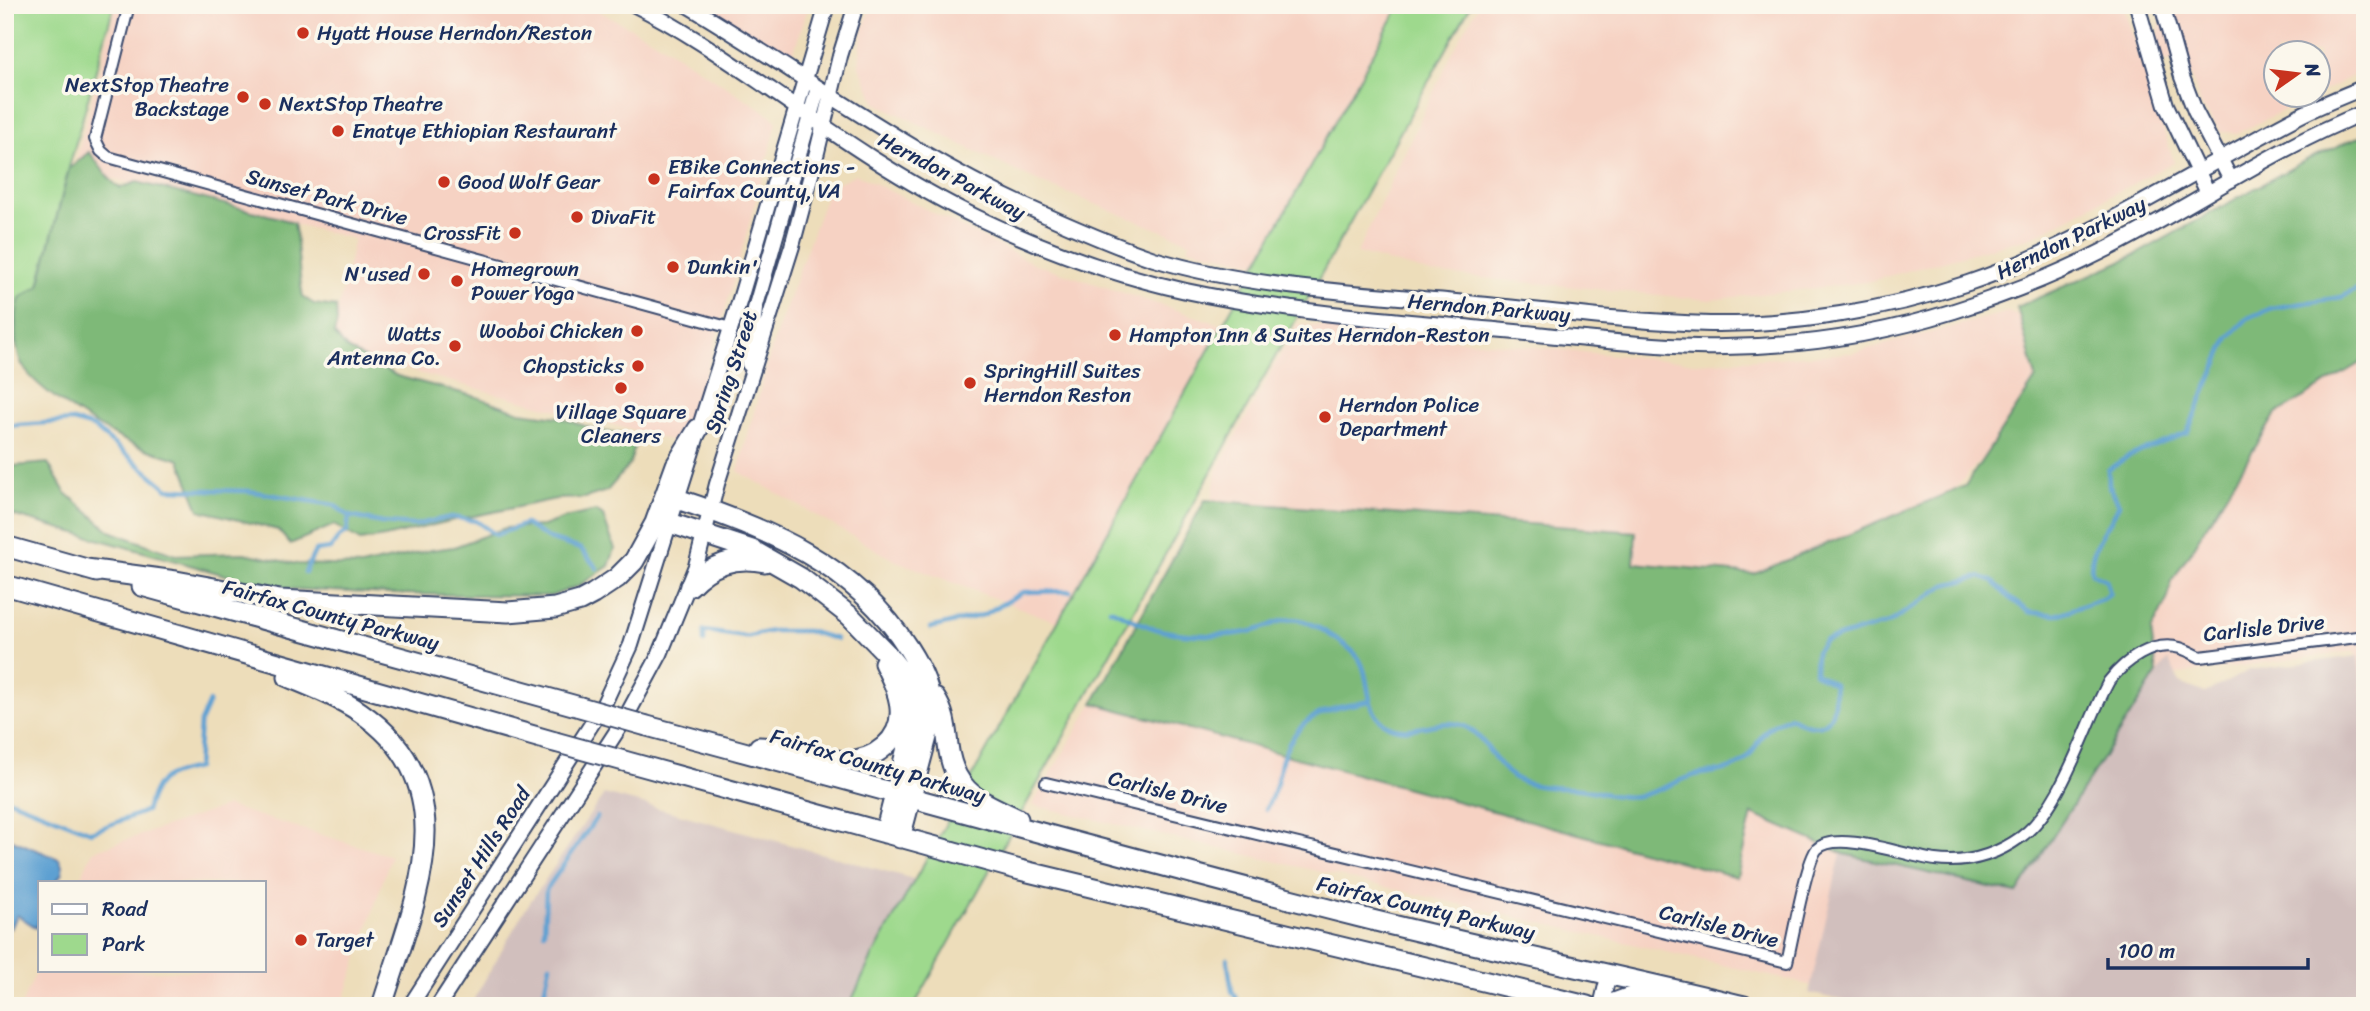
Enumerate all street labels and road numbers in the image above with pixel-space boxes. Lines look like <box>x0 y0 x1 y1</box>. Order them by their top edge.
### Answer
street label: Herndon Parkway <box>871 121 1033 231</box>
street label: Sunset Park Drive <box>242 157 412 237</box>
street label: Herndon Parkway <box>1989 185 2153 291</box>
street label: Herndon Parkway <box>1406 282 1572 334</box>
street label: Spring Street <box>693 305 769 439</box>
street label: Fairfax County Parkway <box>218 568 444 662</box>
street label: Carlisle Drive <box>2201 603 2327 653</box>
street label: Fairfax County Parkway <box>766 717 991 815</box>
street label: Carlisle Drive <box>1104 759 1232 825</box>
street label: Sunset Hills Road <box>421 777 542 935</box>
street label: Fairfax County Parkway <box>1313 864 1539 952</box>
street label: Carlisle Drive <box>1655 893 1783 959</box>

